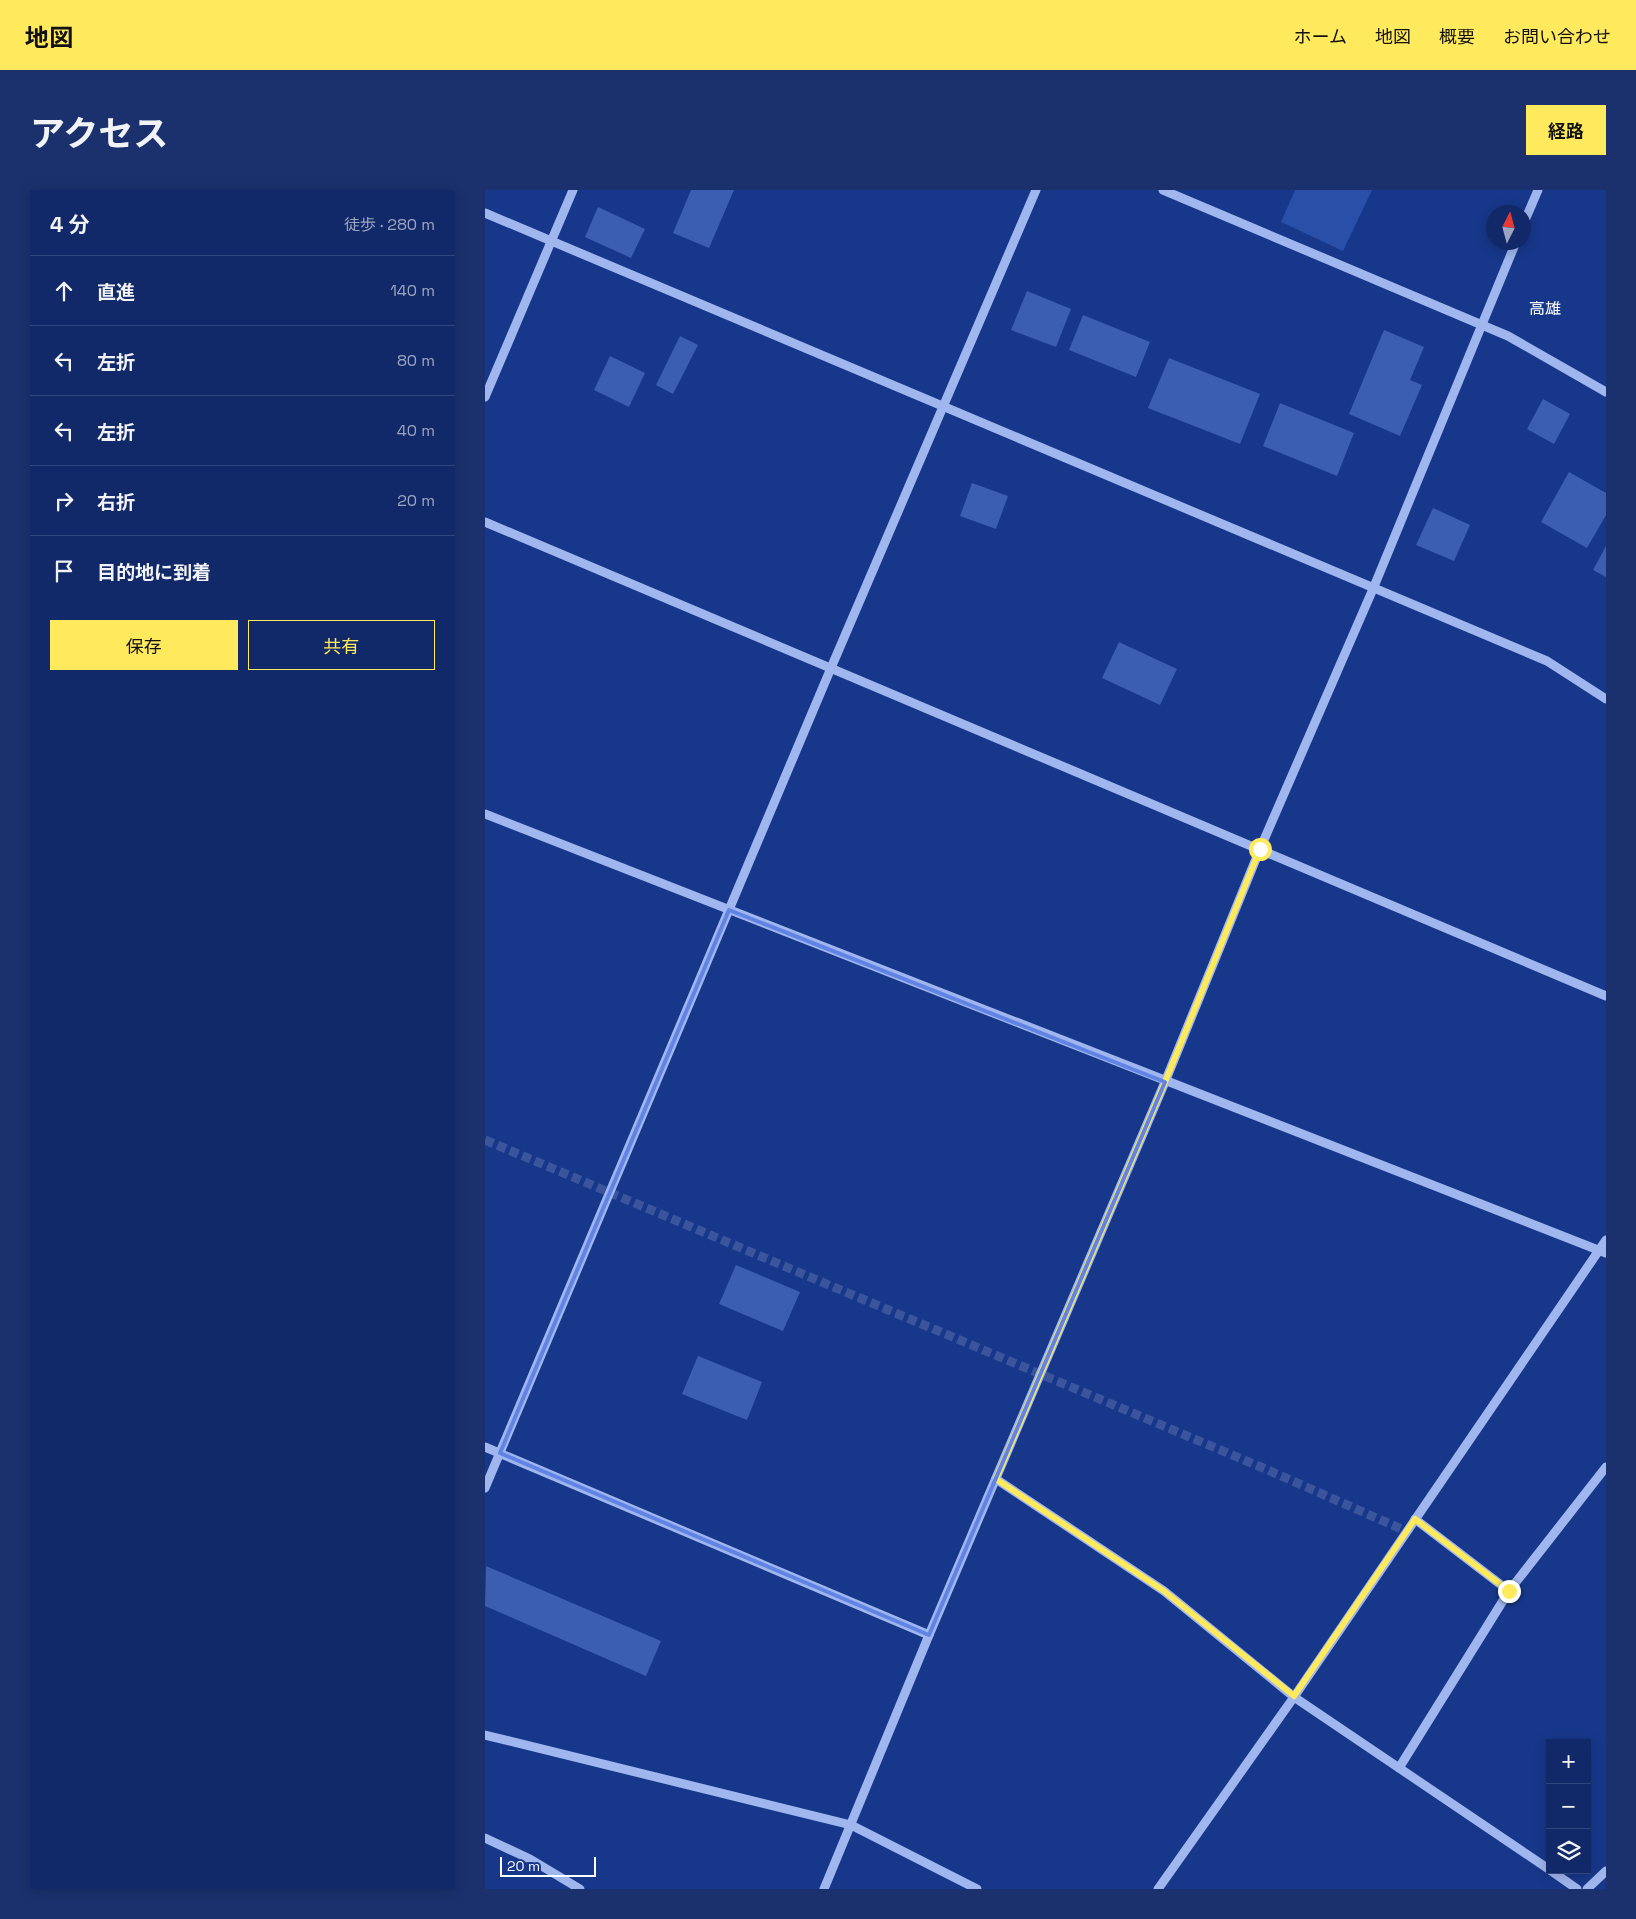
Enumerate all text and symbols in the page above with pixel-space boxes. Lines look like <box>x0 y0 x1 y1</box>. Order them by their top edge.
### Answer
text: 地図 <box>25 22 73 53</box>
text: ホーム <box>1294 25 1347 48</box>
text: 地図 <box>1375 25 1411 48</box>
text: 概要 <box>1439 25 1475 48</box>
text: お問い合わせ <box>1503 25 1611 48</box>
button: 経路 <box>1526 105 1606 155</box>
text: アクセス <box>30 112 168 156</box>
north arrow <box>1486 205 1531 250</box>
text: 4 分 <box>50 211 90 238</box>
text: 徒歩 · 280 m <box>344 214 435 235</box>
icon: ahead <box>50 277 78 305</box>
text: 直進 <box>97 280 135 305</box>
text: 140 m <box>390 280 435 301</box>
district label: 高雄 <box>1529 298 1561 319</box>
icon: left <box>50 347 78 375</box>
text: 左折 <box>97 350 135 375</box>
text: 80 m <box>397 350 435 371</box>
icon: left <box>50 417 78 445</box>
text: 左折 <box>97 420 135 445</box>
text: 40 m <box>397 420 435 441</box>
icon: right <box>50 487 78 515</box>
text: 右折 <box>97 490 135 515</box>
text: 20 m <box>397 490 435 511</box>
icon: arrive <box>50 557 78 585</box>
text: 目的地に到着 <box>97 560 211 585</box>
button: 保存 <box>50 620 238 670</box>
button: 共有 <box>248 620 435 670</box>
route start <box>1249 838 1272 861</box>
route end <box>1498 1580 1521 1603</box>
map controls <box>1546 1739 1591 1874</box>
button: + <box>1546 1739 1591 1784</box>
button: − <box>1546 1784 1591 1829</box>
button: layers <box>1546 1829 1591 1874</box>
scale bar <box>500 1854 596 1877</box>
text: 20 m <box>507 1857 540 1875</box>

